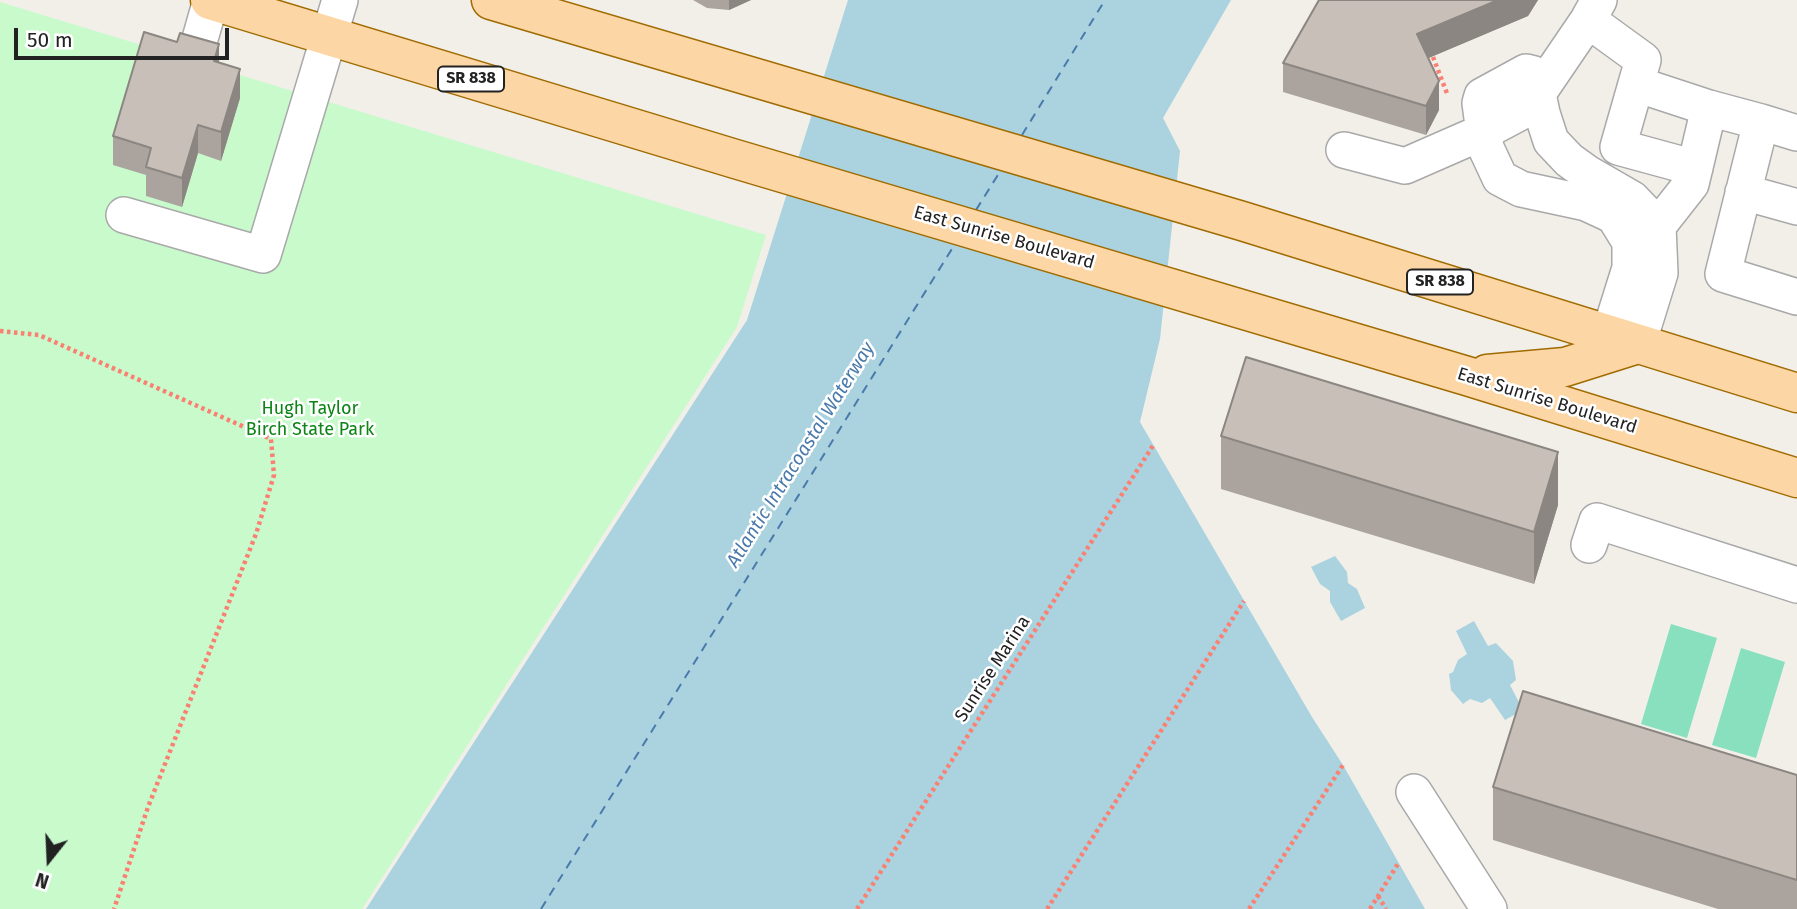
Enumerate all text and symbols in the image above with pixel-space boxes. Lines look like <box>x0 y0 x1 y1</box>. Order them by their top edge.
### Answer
scale bar <box>18 14 233 58</box>
text: 50 m <box>27 27 73 53</box>
road number: SR 838 <box>438 66 504 92</box>
street label: East Sunrise Boulevard <box>911 202 1097 274</box>
road number: SR 838 <box>1407 270 1473 294</box>
water label: Atlantic Intracoastal Waterway <box>722 338 880 572</box>
street label: East Sunrise Boulevard <box>1454 363 1640 439</box>
park label: Hugh Taylor Birch State Park <box>246 398 374 440</box>
street label: Sunrise Marina <box>951 612 1035 726</box>
north arrow <box>14 825 84 895</box>
text: N <box>33 868 52 893</box>

